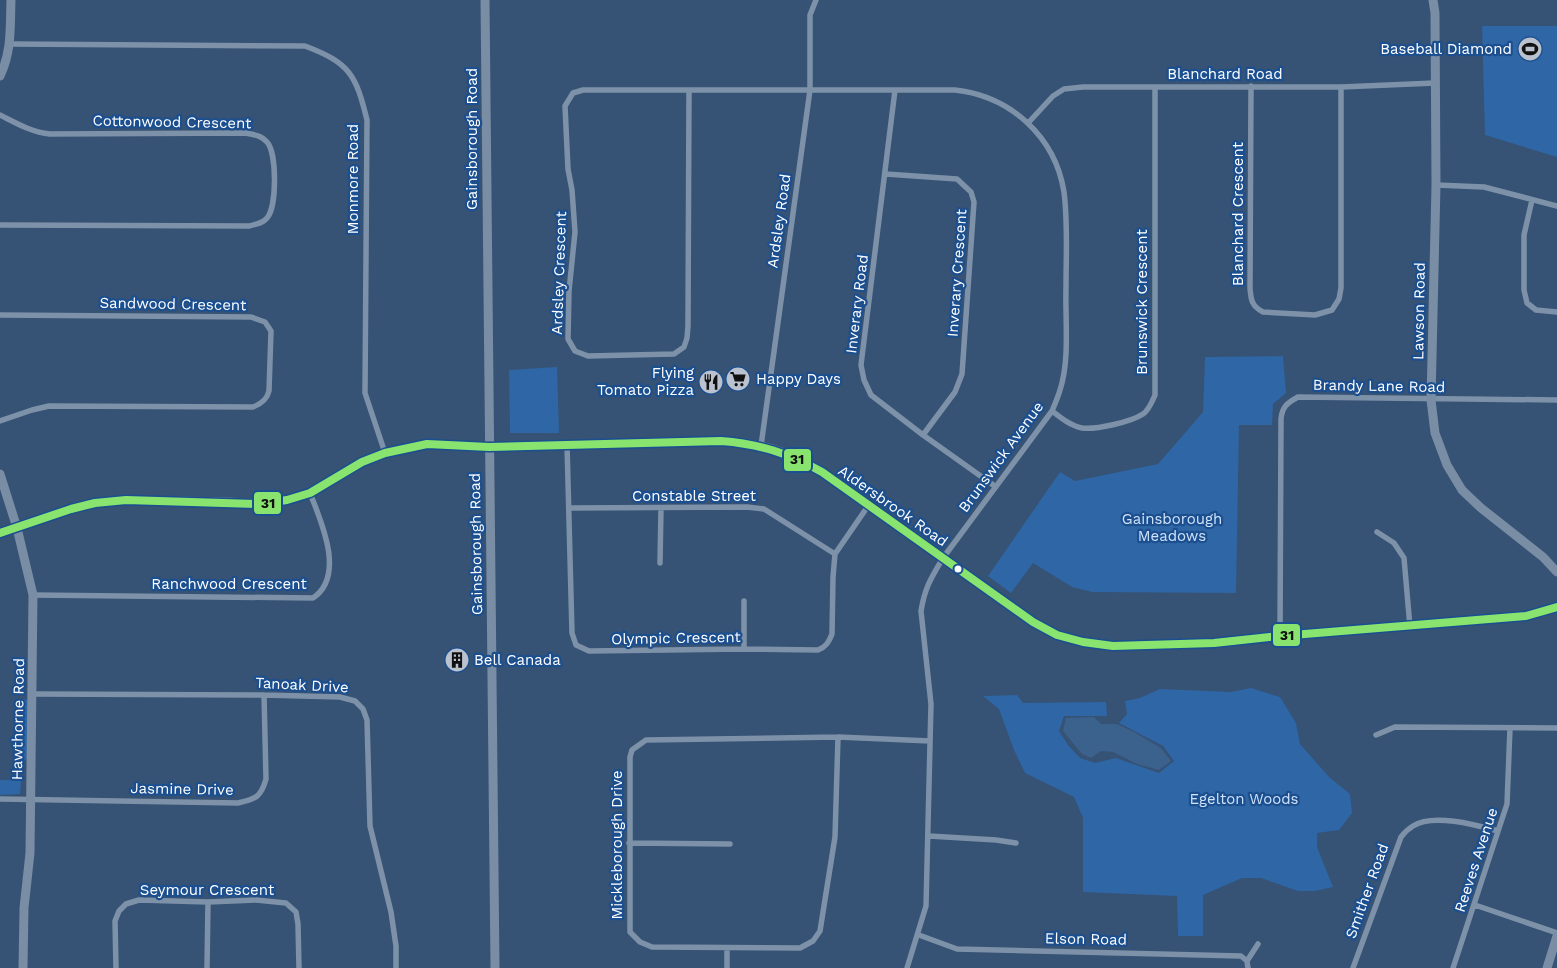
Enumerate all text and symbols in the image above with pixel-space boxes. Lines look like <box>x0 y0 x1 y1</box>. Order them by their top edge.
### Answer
sports icon: Baseball Diamond <box>1517 36 1543 62</box>
place label: Baseball Diamond <box>1380 40 1512 58</box>
street label: Blanchard Road <box>1167 65 1283 83</box>
street label: Gainsborough Road <box>463 68 481 210</box>
street label: Cottonwood Crescent <box>92 112 252 132</box>
street label: Monmore Road <box>344 124 362 234</box>
street label: Blanchard Crescent <box>1229 141 1247 286</box>
street label: Ardsley Road <box>763 173 795 269</box>
street label: Inverary Crescent <box>944 208 970 338</box>
street label: Ardsley Crescent <box>548 210 570 335</box>
street label: Brunswick Crescent <box>1133 229 1151 375</box>
street label: Inverary Road <box>842 254 872 354</box>
street label: Lawson Road <box>1409 262 1429 360</box>
street label: Sandwood Crescent <box>99 294 247 314</box>
place label: Flying Tomato Pizza <box>597 364 695 399</box>
supermarket icon: Happy Days <box>725 366 751 392</box>
restaurant icon: Flying Tomato Pizza <box>698 369 724 395</box>
place label: Happy Days <box>756 370 841 388</box>
street label: Brandy Lane Road <box>1313 376 1445 396</box>
street label: Brunswick Avenue <box>955 398 1047 516</box>
line badge: 31 <box>783 448 812 472</box>
text: 31 <box>790 451 804 467</box>
street label: Aldersbrook Road <box>835 462 951 550</box>
street label: Gainsborough Road <box>466 473 486 615</box>
street label: Constable Street <box>632 487 757 505</box>
line badge: 31 <box>253 491 282 515</box>
text: 31 <box>261 495 275 511</box>
park label: Gainsborough Meadows <box>1122 510 1222 545</box>
unlabelled marker <box>953 564 963 574</box>
street label: Ranchwood Crescent <box>151 575 307 593</box>
line badge: 31 <box>1272 623 1301 647</box>
text: 31 <box>1280 627 1294 643</box>
street label: Olympic Crescent <box>611 628 742 648</box>
building icon: Bell Canada <box>444 647 470 673</box>
place label: Bell Canada <box>474 651 561 669</box>
street label: Hawthorne Road <box>8 658 28 780</box>
street label: Tanoak Drive <box>255 674 349 696</box>
street label: Mickleborough Drive <box>608 770 626 920</box>
street label: Jasmine Drive <box>130 779 234 799</box>
park label: Egelton Woods <box>1189 790 1299 808</box>
street label: Reeves Avenue <box>1451 805 1501 915</box>
street label: Smither Road <box>1342 841 1392 941</box>
street label: Seymour Crescent <box>140 881 275 899</box>
street label: Elson Road <box>1045 929 1127 949</box>

